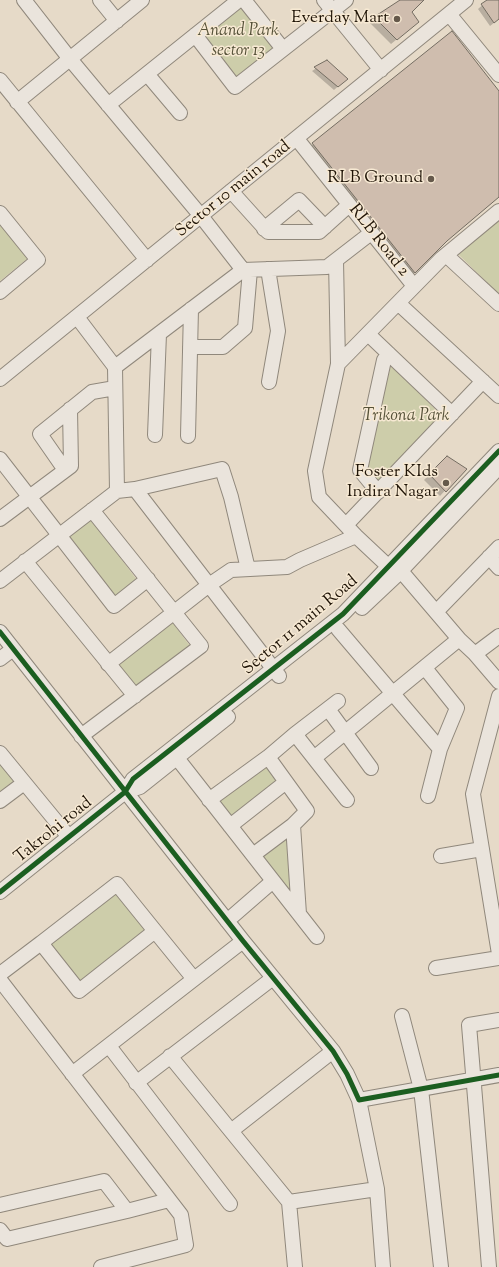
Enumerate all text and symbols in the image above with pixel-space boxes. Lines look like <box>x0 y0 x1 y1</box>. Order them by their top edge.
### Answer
place label: Everday Mart <box>291 9 389 29</box>
marker: Everday Mart <box>392 14 402 24</box>
park label: Anand Park sector 13 <box>197 22 279 62</box>
street label: Sector 10 main road <box>172 137 296 243</box>
place label: RLB Ground <box>327 169 423 189</box>
marker: RLB Ground <box>426 174 436 184</box>
street label: RLB Road 2 <box>343 201 413 281</box>
park label: Trikona Park <box>363 407 449 427</box>
place label: Foster KIds Indira Nagar <box>347 463 438 503</box>
marker: Foster KIds Indira Nagar <box>441 478 451 488</box>
street label: Sector 11 main Road <box>239 572 363 680</box>
street label: Takrohi road <box>11 793 97 869</box>

